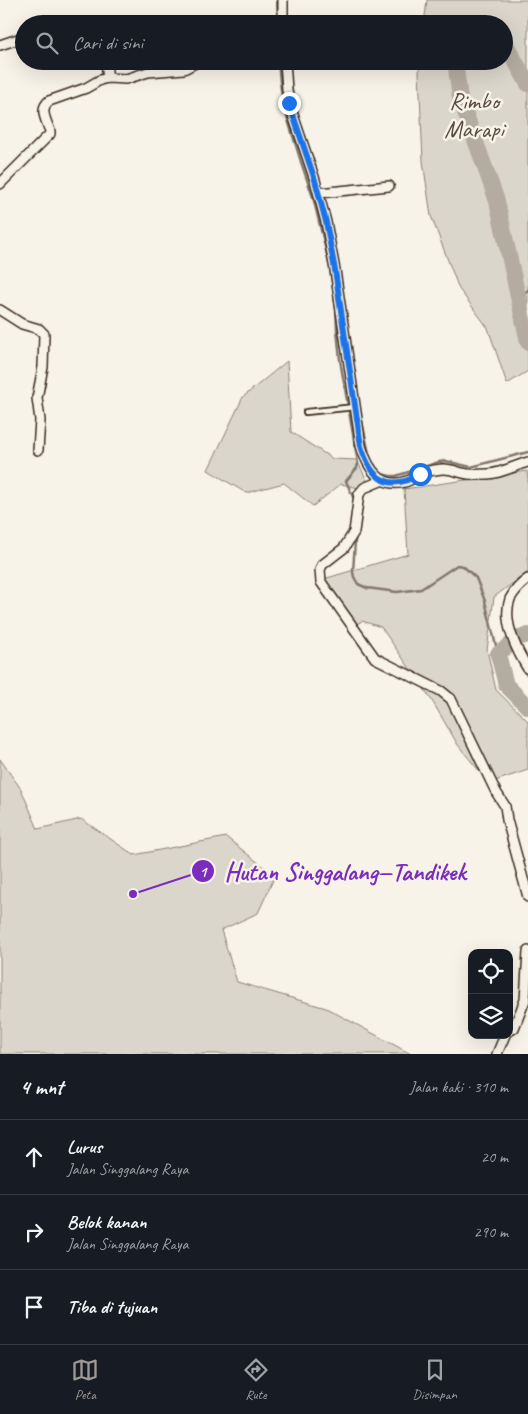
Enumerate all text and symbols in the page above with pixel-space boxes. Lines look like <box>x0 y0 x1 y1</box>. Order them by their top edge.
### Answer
search box <box>15 15 513 70</box>
icon: search <box>33 29 61 57</box>
text: Cari di sini <box>73 31 143 55</box>
park label: Rimbo Marapi <box>444 86 507 144</box>
route end <box>278 92 301 115</box>
route start <box>409 463 432 486</box>
callout: Hutan Singgalang—Tandikek <box>190 851 476 891</box>
text: Hutan Singgalang—Tandikek <box>224 856 468 888</box>
text: 1 <box>200 863 209 882</box>
map controls <box>468 949 513 1039</box>
button: locate <box>468 949 513 994</box>
button: layers <box>468 994 513 1039</box>
text: 4 mnt <box>20 1074 63 1100</box>
text: Jalan kaki · 310 m <box>410 1077 508 1097</box>
text: Lurus <box>67 1135 102 1159</box>
icon: ahead <box>20 1143 48 1171</box>
text: 20 m <box>481 1147 508 1167</box>
text: Jalan Singgalang Raya <box>67 1159 189 1179</box>
text: Belok kanan <box>67 1210 146 1234</box>
icon: right <box>20 1218 48 1246</box>
text: 290 m <box>474 1222 508 1242</box>
text: Jalan Singgalang Raya <box>67 1234 189 1254</box>
icon: arrive <box>20 1293 48 1321</box>
text: Tiba di tujuan <box>67 1295 157 1319</box>
tab: Peta <box>71 1356 99 1403</box>
tab: Rute <box>242 1356 270 1403</box>
tab: Disimpan <box>412 1356 457 1403</box>

